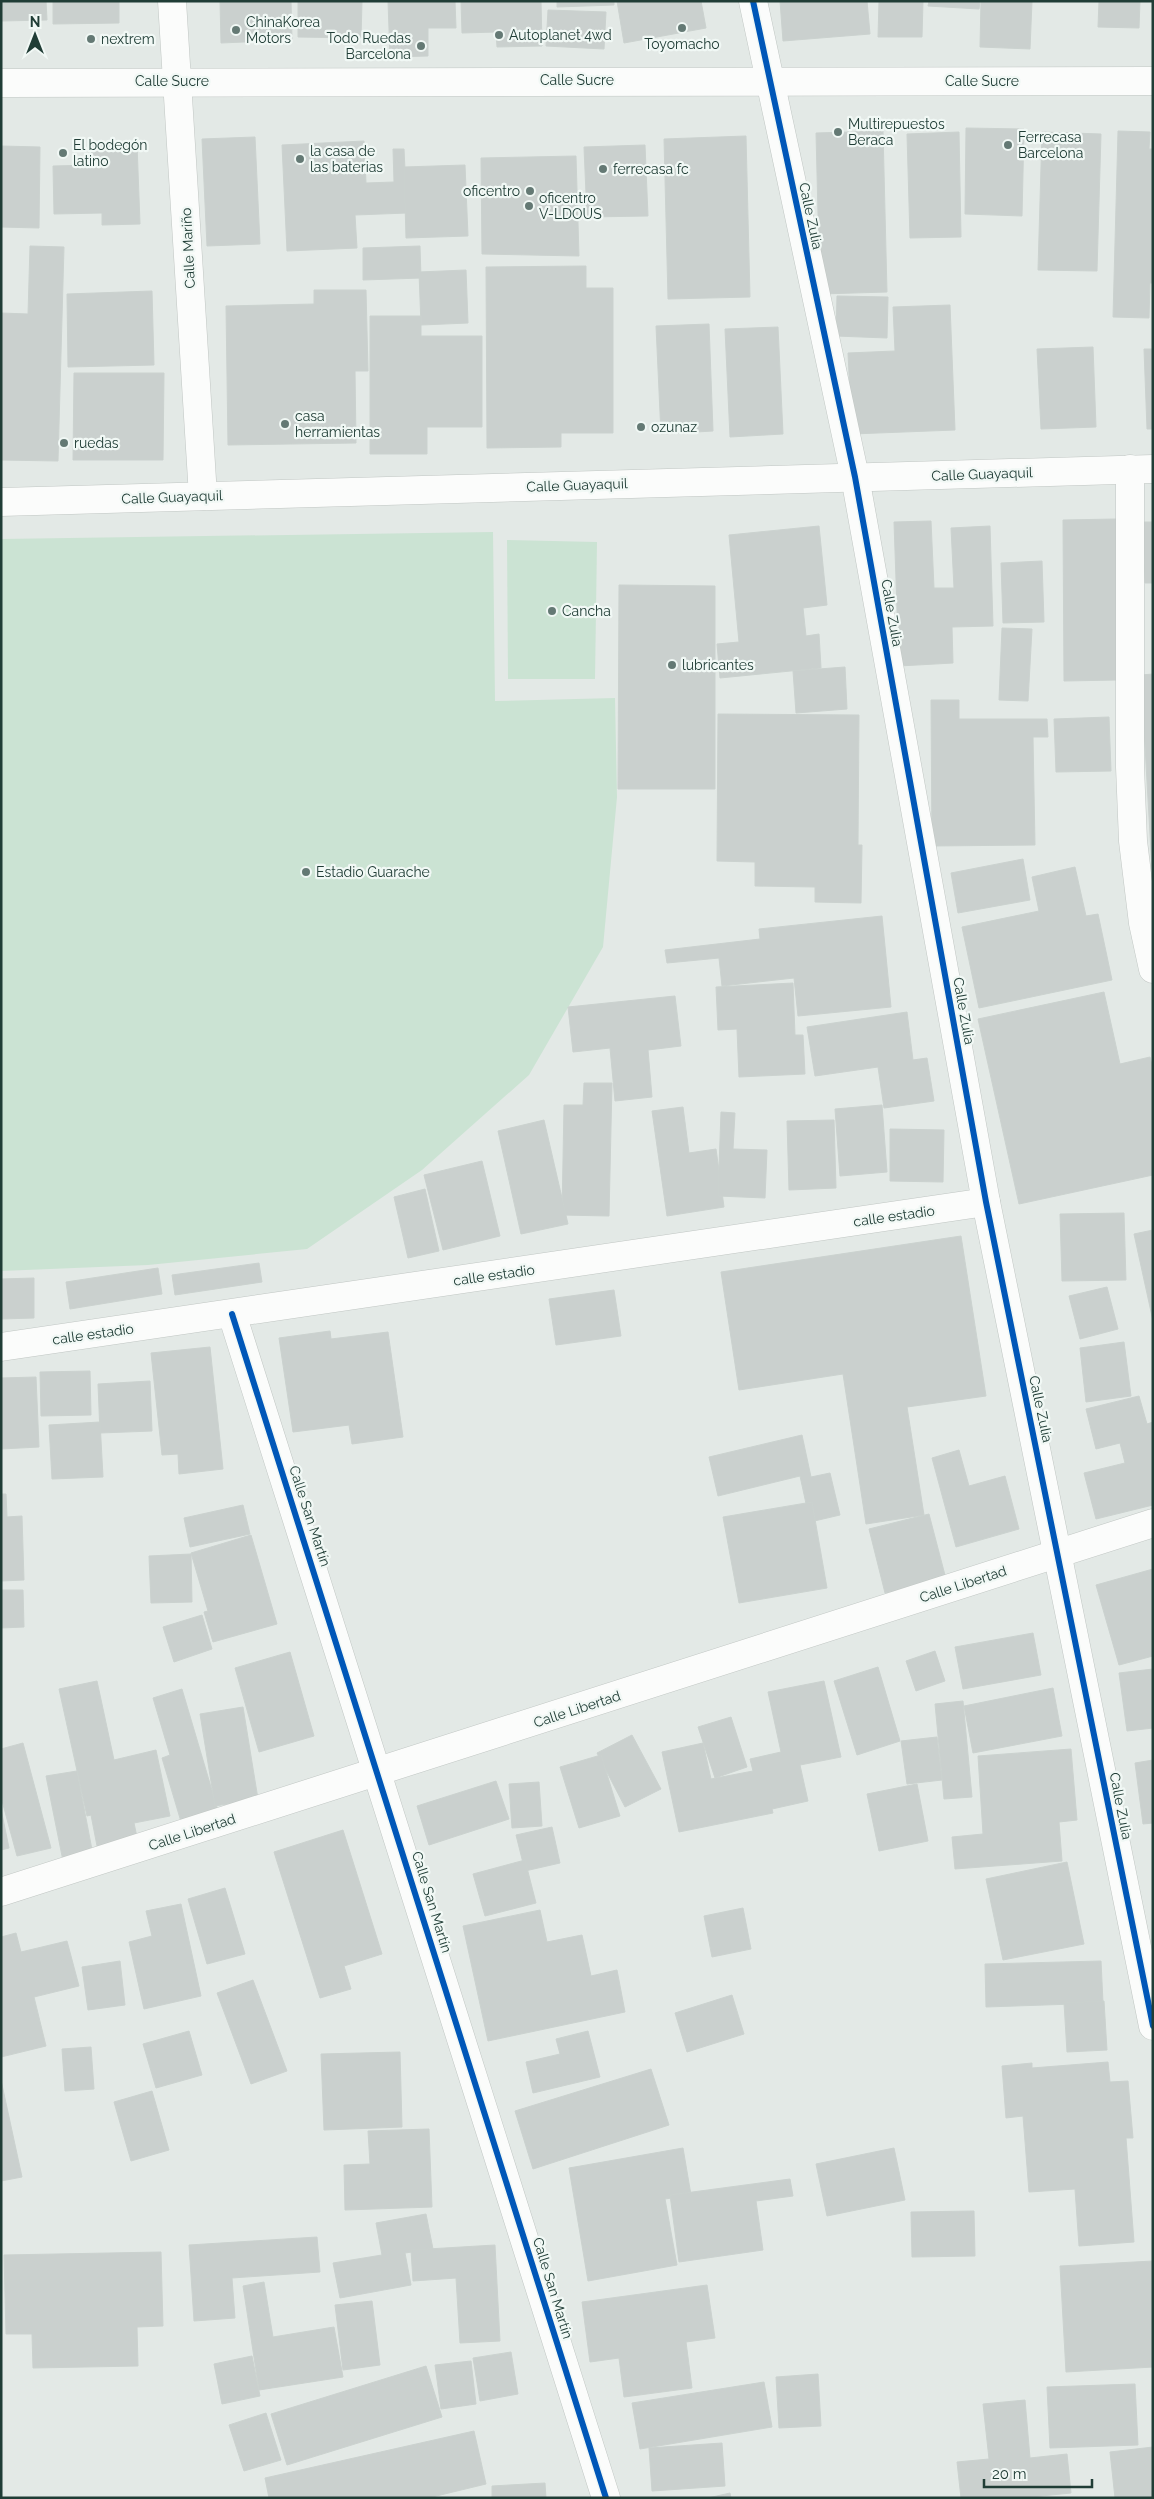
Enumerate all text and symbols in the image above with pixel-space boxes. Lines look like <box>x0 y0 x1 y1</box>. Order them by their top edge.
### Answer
north arrow <box>10 10 60 60</box>
text: N <box>30 14 40 30</box>
place label: ChinaKorea Motors <box>246 14 320 46</box>
marker: Toyomacho <box>676 22 688 34</box>
marker: ChinaKorea Motors <box>230 24 242 36</box>
place label: Autoplanet 4wd <box>509 27 612 43</box>
marker: Autoplanet 4wd <box>493 29 505 41</box>
place label: Todo Ruedas Barcelona <box>326 30 411 62</box>
place label: nextrem <box>101 31 155 47</box>
marker: nextrem <box>85 33 97 45</box>
place label: Toyomacho <box>644 36 720 52</box>
marker: Todo Ruedas Barcelona <box>415 40 427 52</box>
street label: Calle Sucre <box>540 72 614 88</box>
street label: Calle Sucre <box>135 73 209 89</box>
street label: Calle Sucre <box>945 73 1019 89</box>
place label: Multirepuestos Beraca <box>848 116 945 148</box>
marker: Multirepuestos Beraca <box>832 126 844 138</box>
place label: Ferrecasa Barcelona <box>1018 129 1083 161</box>
place label: El bodegón latino <box>73 137 148 169</box>
marker: Ferrecasa Barcelona <box>1002 139 1014 151</box>
place label: la casa de las baterias <box>310 143 383 175</box>
marker: El bodegón latino <box>57 147 69 159</box>
marker: la casa de las baterias <box>294 153 306 165</box>
place label: ferrecasa fc <box>613 161 689 177</box>
marker: ferrecasa fc <box>597 163 609 175</box>
street label: Calle Zulia <box>796 181 826 251</box>
place label: oficentro <box>463 183 520 199</box>
marker: oficentro <box>524 185 536 197</box>
place label: oficentro V-LDOUS <box>539 190 602 222</box>
marker: oficentro V-LDOUS <box>523 200 535 212</box>
street label: Calle Mariño <box>178 207 198 289</box>
place label: casa herramientas <box>295 408 380 440</box>
marker: casa herramientas <box>279 418 291 430</box>
place label: ozunaz <box>651 419 697 435</box>
marker: ozunaz <box>635 421 647 433</box>
place label: ruedas <box>74 435 119 451</box>
marker: ruedas <box>58 437 70 449</box>
street label: Calle Guayaquil <box>931 464 1033 484</box>
street label: Calle Guayaquil <box>526 475 628 495</box>
street label: Calle Guayaquil <box>121 487 223 507</box>
street label: Calle Zulia <box>878 578 906 648</box>
place label: Cancha <box>562 603 611 619</box>
marker: Cancha <box>546 605 558 617</box>
place label: lubricantes <box>682 657 754 673</box>
marker: lubricantes <box>666 659 678 671</box>
place label: Estadio Guarache <box>316 864 430 880</box>
marker: Estadio Guarache <box>300 866 312 878</box>
street label: Calle Zulia <box>950 976 978 1046</box>
street label: calle estadio <box>852 1202 936 1230</box>
street label: calle estadio <box>452 1261 536 1289</box>
street label: calle estadio <box>51 1320 135 1348</box>
street label: Calle Zulia <box>1026 1374 1056 1444</box>
street label: Calle San Martín <box>286 1464 334 1568</box>
street label: Calle Libertad <box>917 1562 1009 1606</box>
street label: Calle Libertad <box>531 1687 623 1731</box>
street label: Calle Zulia <box>1107 1771 1135 1841</box>
street label: Calle Libertad <box>146 1810 238 1854</box>
street label: Calle San Martín <box>409 1849 455 1955</box>
street label: Calle San Martín <box>530 2235 576 2341</box>
scale bar <box>984 2456 1092 2488</box>
text: 20 m <box>992 2465 1027 2483</box>

